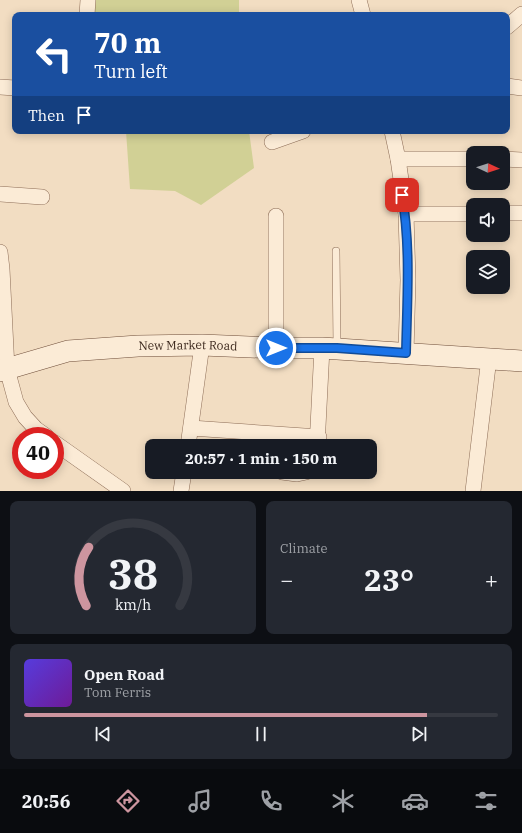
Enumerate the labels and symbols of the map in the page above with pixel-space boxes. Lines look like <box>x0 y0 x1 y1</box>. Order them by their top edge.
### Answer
north arrow <box>466 146 510 190</box>
pin <box>385 178 419 212</box>
position arrow <box>255 327 297 369</box>
street label: New Market Road <box>138 337 238 353</box>
speed limit sign: 40 <box>12 427 64 479</box>

